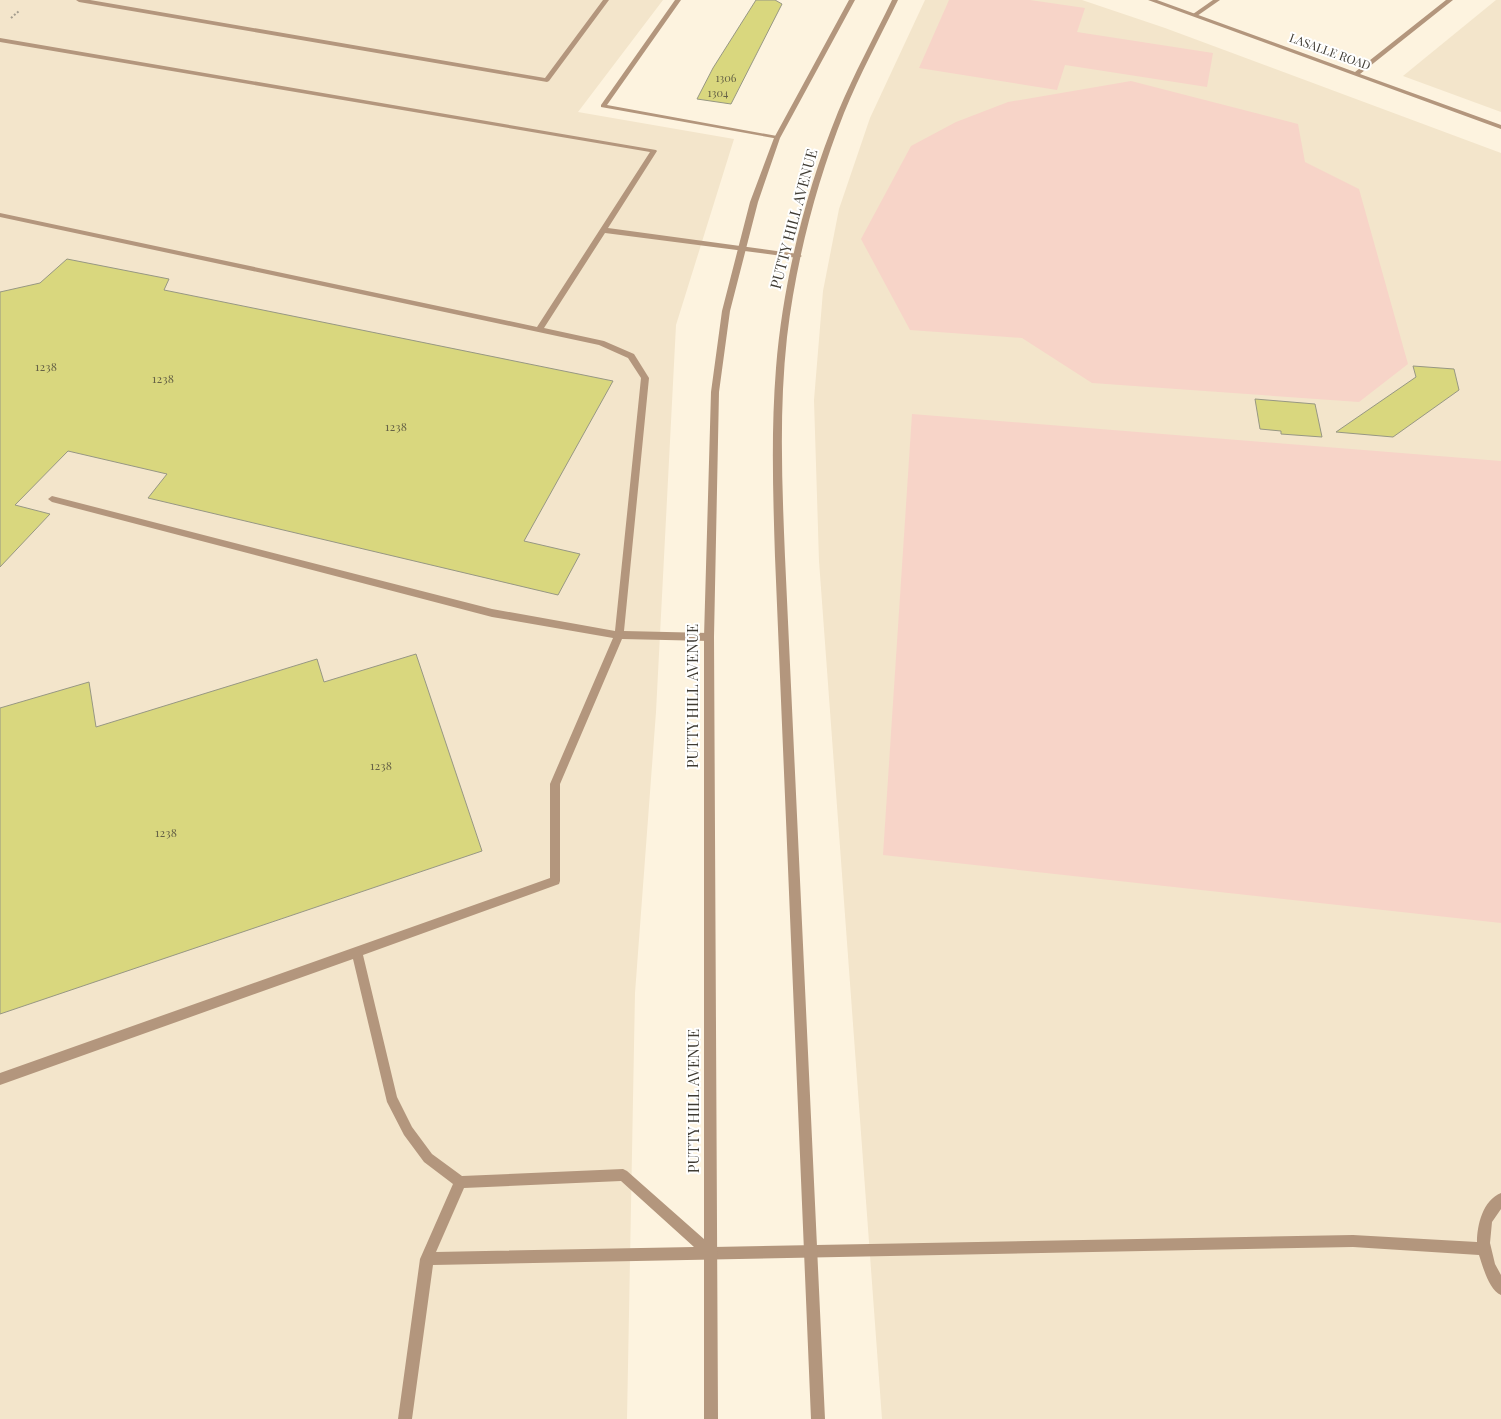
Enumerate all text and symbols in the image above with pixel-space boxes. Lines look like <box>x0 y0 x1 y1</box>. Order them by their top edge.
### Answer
street label: LASALLE ROAD <box>1288 29 1373 73</box>
house number: 1306 <box>715 70 737 85</box>
house number: 1304 <box>708 85 729 100</box>
street label: PUTTY HILL AVENUE <box>765 146 821 291</box>
house number: 1238 <box>35 358 57 374</box>
house number: 1238 <box>152 370 174 386</box>
house number: 1238 <box>385 418 407 434</box>
street label: PUTTY HILL AVENUE <box>682 624 702 768</box>
house number: 1238 <box>370 757 392 773</box>
house number: 1238 <box>155 824 177 840</box>
street label: PUTTY HILL AVENUE <box>683 1029 703 1173</box>

